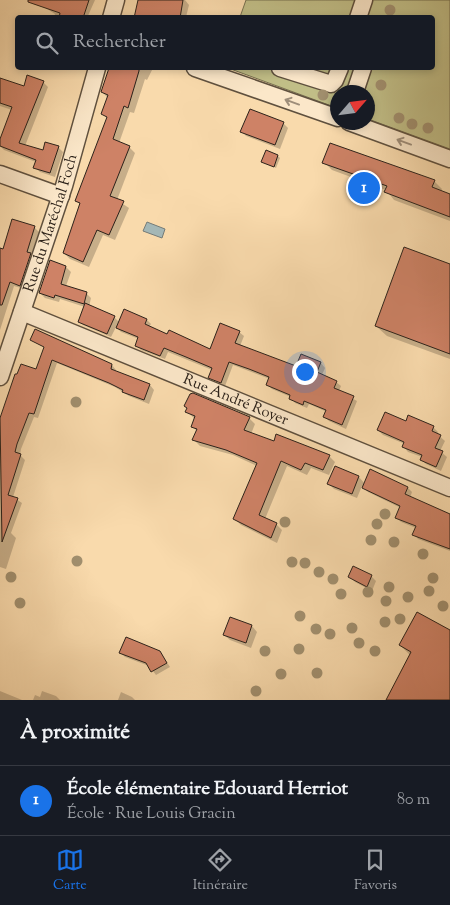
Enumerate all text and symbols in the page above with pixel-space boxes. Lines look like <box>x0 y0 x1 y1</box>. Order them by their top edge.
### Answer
search box <box>15 15 435 70</box>
icon: search <box>33 29 61 57</box>
text: Rechercher <box>73 29 166 56</box>
north arrow <box>330 85 375 130</box>
one-way arrow <box>284 97 300 106</box>
one-way arrow <box>397 137 412 146</box>
street label: Rue du Maréchal Foch <box>19 152 83 295</box>
pin: 1 <box>348 169 380 207</box>
your location <box>292 359 318 385</box>
street label: Rue André Royer <box>180 369 292 431</box>
text: À proximité <box>20 718 130 748</box>
text: École élémentaire Edouard Herriot <box>67 776 348 803</box>
text: 1 <box>33 789 39 812</box>
text: 80 m <box>397 789 430 812</box>
text: École · Rue Louis Gracin <box>67 803 236 826</box>
tab: Carte <box>53 846 87 896</box>
tab: Itinéraire <box>193 846 248 896</box>
tab: Favoris <box>354 846 397 896</box>

